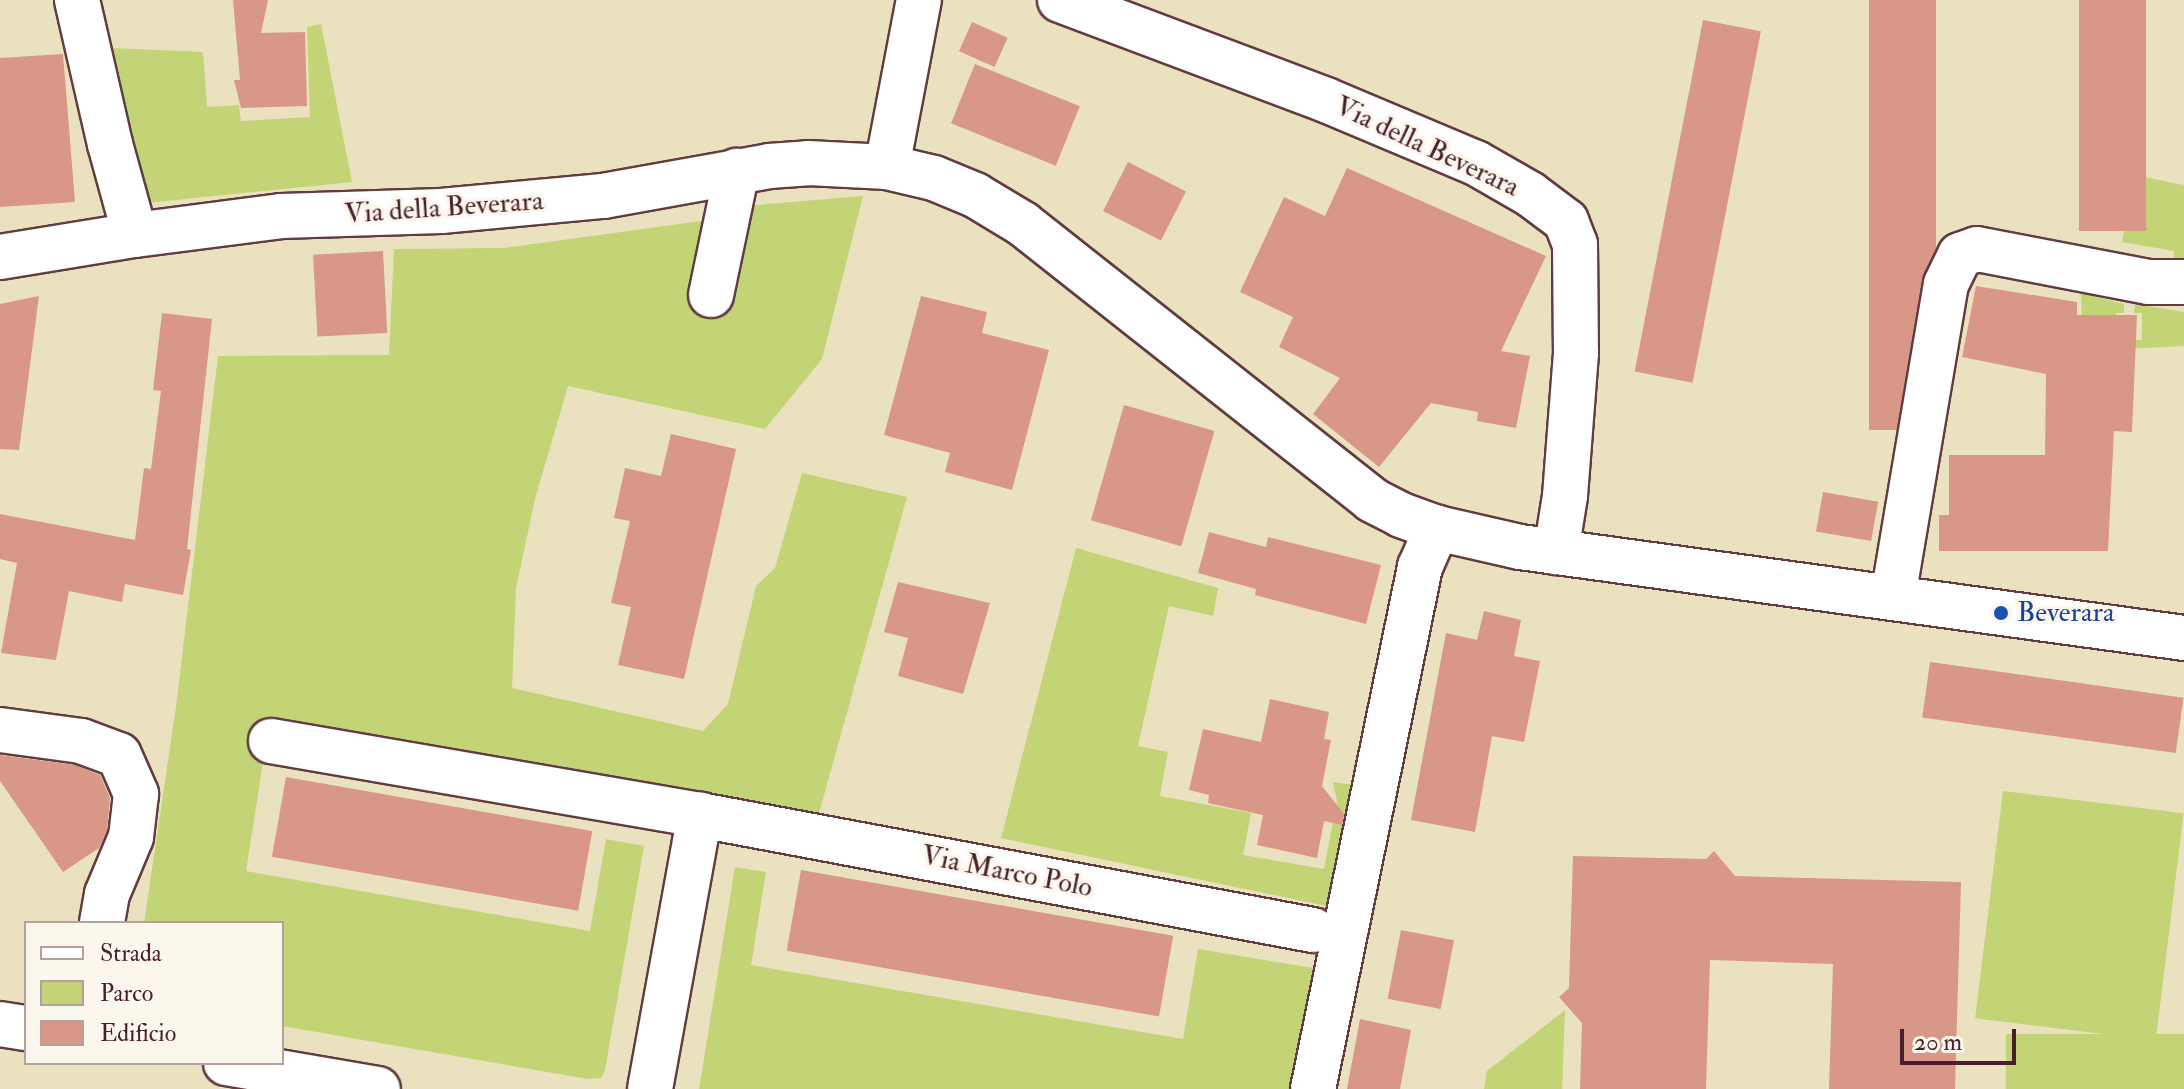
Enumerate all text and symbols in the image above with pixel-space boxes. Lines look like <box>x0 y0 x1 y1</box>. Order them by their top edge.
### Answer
street label: Via della Beverara <box>1330 90 1524 204</box>
street label: Via della Beverara <box>343 184 545 232</box>
place label: Beverara <box>2017 596 2114 630</box>
marker: Beverara <box>1992 604 2010 622</box>
street label: Via Marco Polo <box>919 839 1095 905</box>
legend <box>24 921 284 1065</box>
text: Strada <box>100 938 162 969</box>
text: Parco <box>100 978 153 1009</box>
scale bar <box>1904 1013 2020 1063</box>
text: Edificio <box>100 1018 176 1049</box>
text: 20 m <box>1914 1027 1962 1058</box>

